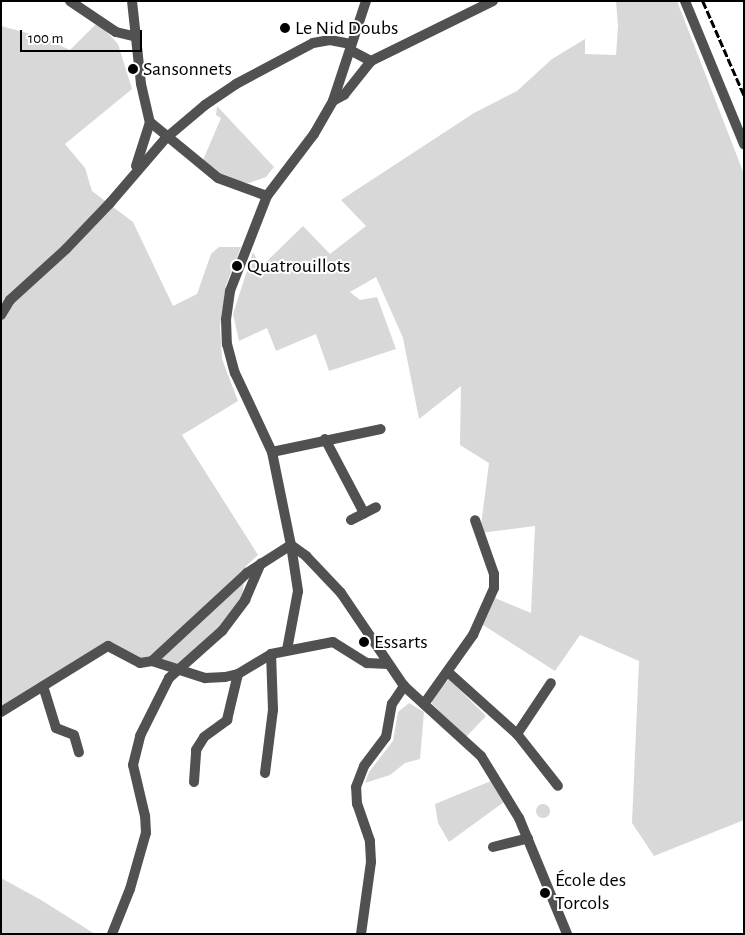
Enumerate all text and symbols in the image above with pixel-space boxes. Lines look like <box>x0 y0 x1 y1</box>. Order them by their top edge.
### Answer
place label: Le Nid Doubs <box>295 16 398 40</box>
scale bar <box>22 20 145 52</box>
marker: Le Nid Doubs <box>279 22 291 34</box>
text: 100 m <box>28 31 63 46</box>
place label: Sansonnets <box>143 57 232 81</box>
marker: Sansonnets <box>127 63 139 75</box>
place label: Quatrouillots <box>247 254 350 278</box>
marker: Quatrouillots <box>231 260 243 272</box>
place label: Essarts <box>374 630 428 654</box>
marker: Essarts <box>358 636 370 648</box>
place label: École des Torcols <box>555 869 626 916</box>
marker: École des Torcols <box>539 887 551 899</box>

